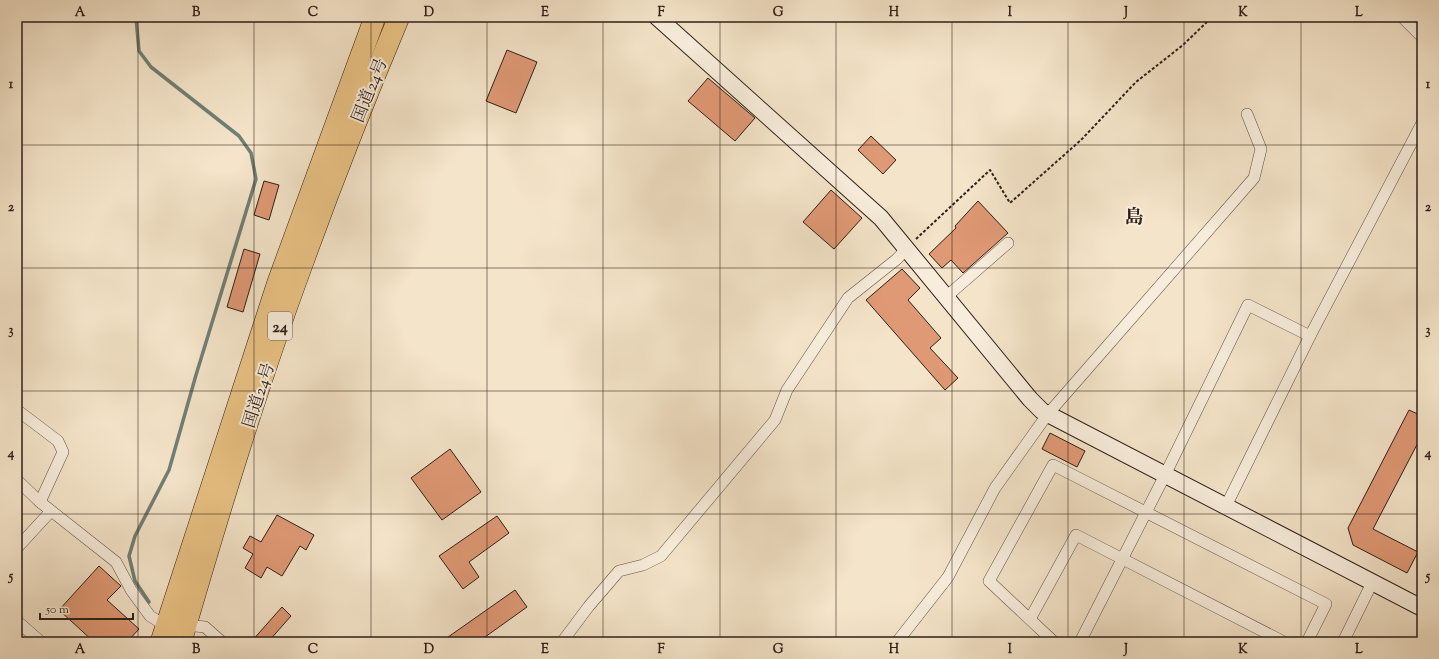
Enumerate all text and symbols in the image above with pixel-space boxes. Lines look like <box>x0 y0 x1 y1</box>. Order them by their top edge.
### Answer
text: A <box>75 4 86 22</box>
text: B <box>192 4 201 22</box>
text: C <box>308 4 318 22</box>
text: D <box>424 4 434 22</box>
text: E <box>541 4 549 22</box>
text: F <box>657 4 665 22</box>
text: G <box>773 4 784 22</box>
text: H <box>889 4 900 22</box>
text: I <box>1008 4 1013 22</box>
text: J <box>1123 4 1128 22</box>
text: K <box>1238 4 1248 22</box>
text: L <box>1355 4 1363 22</box>
street label: 国道24号 <box>347 55 395 127</box>
text: 1 <box>9 76 14 94</box>
text: 1 <box>1426 76 1431 94</box>
text: 2 <box>8 199 15 217</box>
text: 2 <box>1425 199 1432 217</box>
district label: 島 <box>1124 205 1144 232</box>
road number: 24 <box>268 312 292 340</box>
text: 3 <box>8 322 14 340</box>
text: 3 <box>1425 322 1431 340</box>
street label: 国道24号 <box>238 360 282 431</box>
text: 4 <box>7 445 15 463</box>
text: 4 <box>1424 445 1432 463</box>
text: 5 <box>8 568 14 586</box>
text: 5 <box>1425 568 1431 586</box>
scale bar <box>40 595 133 621</box>
text: 50 m <box>45 601 69 619</box>
text: A <box>75 641 86 659</box>
text: B <box>192 641 201 659</box>
text: C <box>308 641 318 659</box>
text: D <box>424 641 434 659</box>
text: E <box>541 641 549 659</box>
text: F <box>657 641 665 659</box>
text: G <box>773 641 784 659</box>
text: H <box>889 641 900 659</box>
text: I <box>1008 641 1013 659</box>
text: J <box>1123 641 1128 659</box>
text: K <box>1238 641 1248 659</box>
text: L <box>1355 641 1363 659</box>

